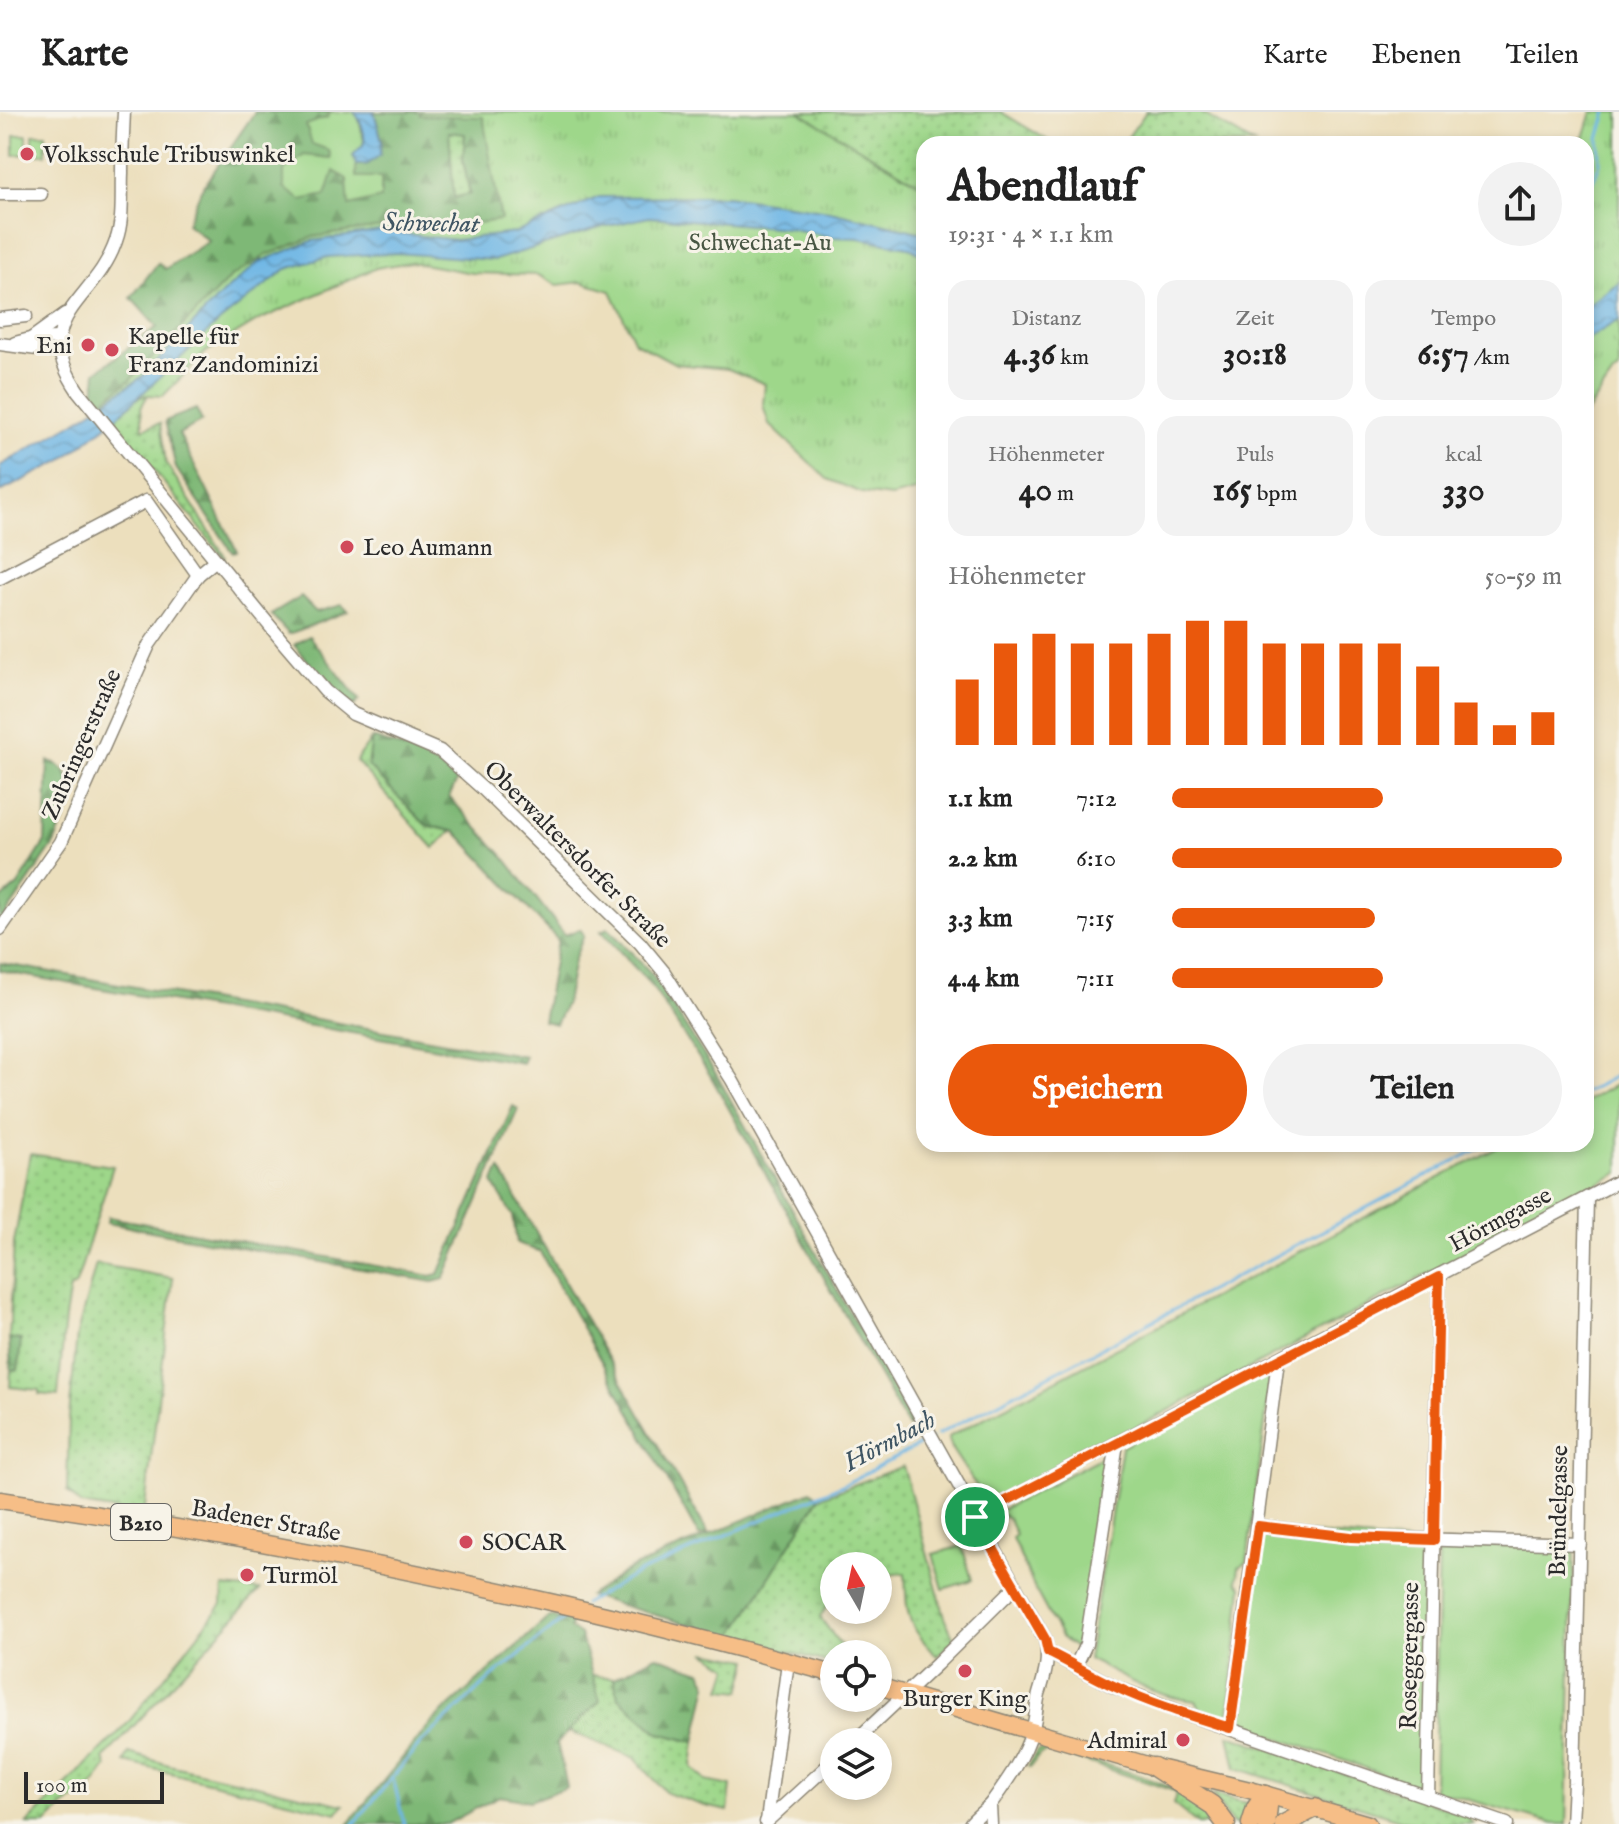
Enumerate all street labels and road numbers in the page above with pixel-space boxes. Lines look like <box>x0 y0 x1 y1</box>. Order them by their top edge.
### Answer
street label: Zubringerstraße <box>35 664 130 825</box>
street label: Oberwaltersdorfer Straße <box>477 755 677 955</box>
street label: Hörmgasse <box>1444 1180 1557 1260</box>
street label: Bründelgasse <box>1543 1445 1576 1577</box>
street label: Badener Straße <box>189 1493 343 1550</box>
road number: B210 <box>111 1504 171 1540</box>
street label: Roseggergasse <box>1394 1582 1427 1730</box>

